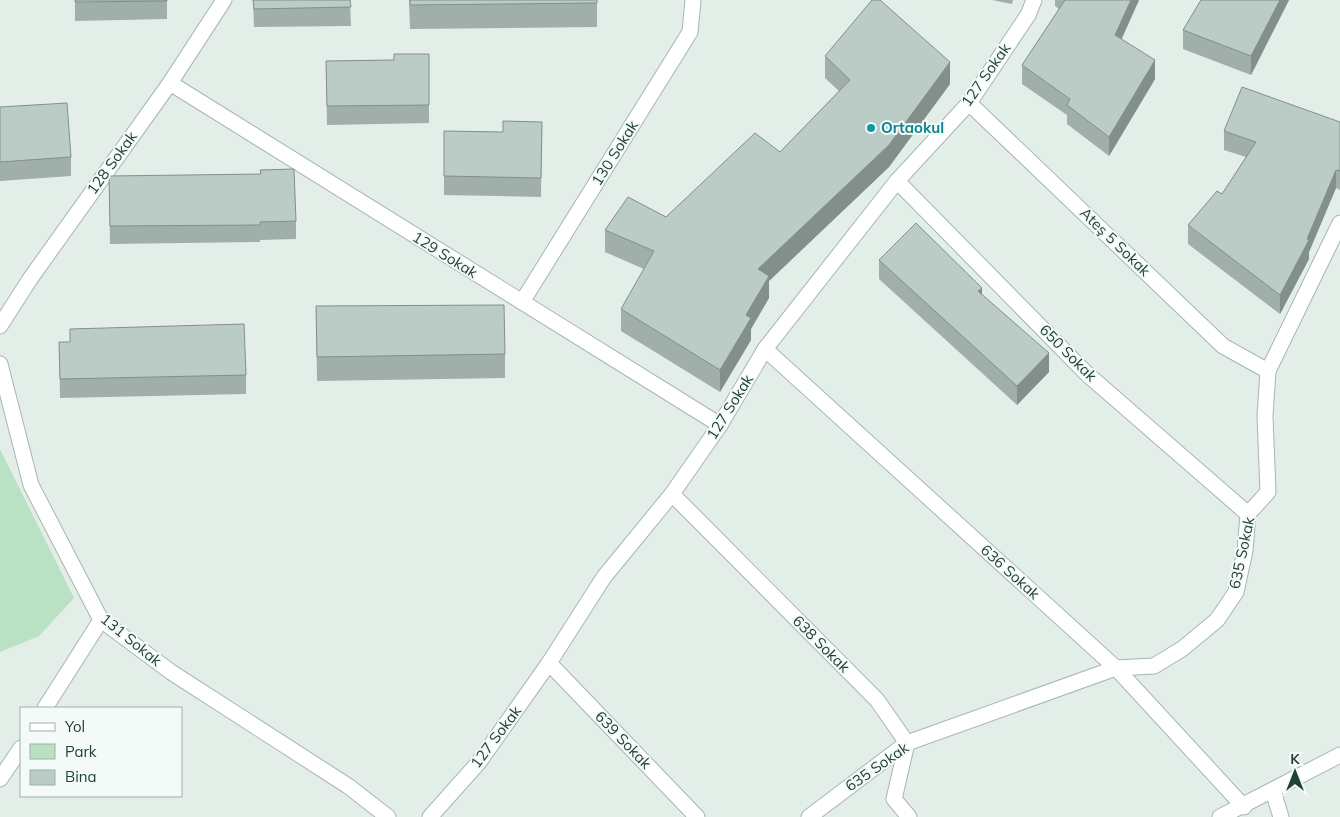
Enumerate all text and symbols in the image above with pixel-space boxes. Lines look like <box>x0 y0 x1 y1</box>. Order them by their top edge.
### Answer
street label: 127 Sokak <box>957 39 1015 110</box>
street label: 130 Sokak <box>587 116 642 189</box>
place label: Ortaokul <box>881 118 944 137</box>
marker: Ortaokul <box>865 122 877 134</box>
street label: 128 Sokak <box>82 127 141 198</box>
street label: Ateş 5 Sokak <box>1076 203 1155 280</box>
street label: 129 Sokak <box>409 227 482 282</box>
street label: 650 Sokak <box>1036 320 1101 385</box>
street label: 127 Sokak <box>702 370 757 443</box>
street label: 635 Sokak <box>1225 515 1258 591</box>
street label: 636 Sokak <box>977 540 1044 603</box>
street label: 131 Sokak <box>97 609 166 670</box>
street label: 638 Sokak <box>789 611 854 676</box>
street label: 127 Sokak <box>466 702 525 772</box>
legend <box>20 707 182 797</box>
street label: 639 Sokak <box>591 707 656 773</box>
text: Yol <box>64 717 85 736</box>
street label: 635 Sokak <box>841 738 912 795</box>
text: Park <box>65 742 97 761</box>
north arrow <box>1270 747 1320 797</box>
text: K <box>1290 750 1300 768</box>
text: Bina <box>65 767 97 786</box>

